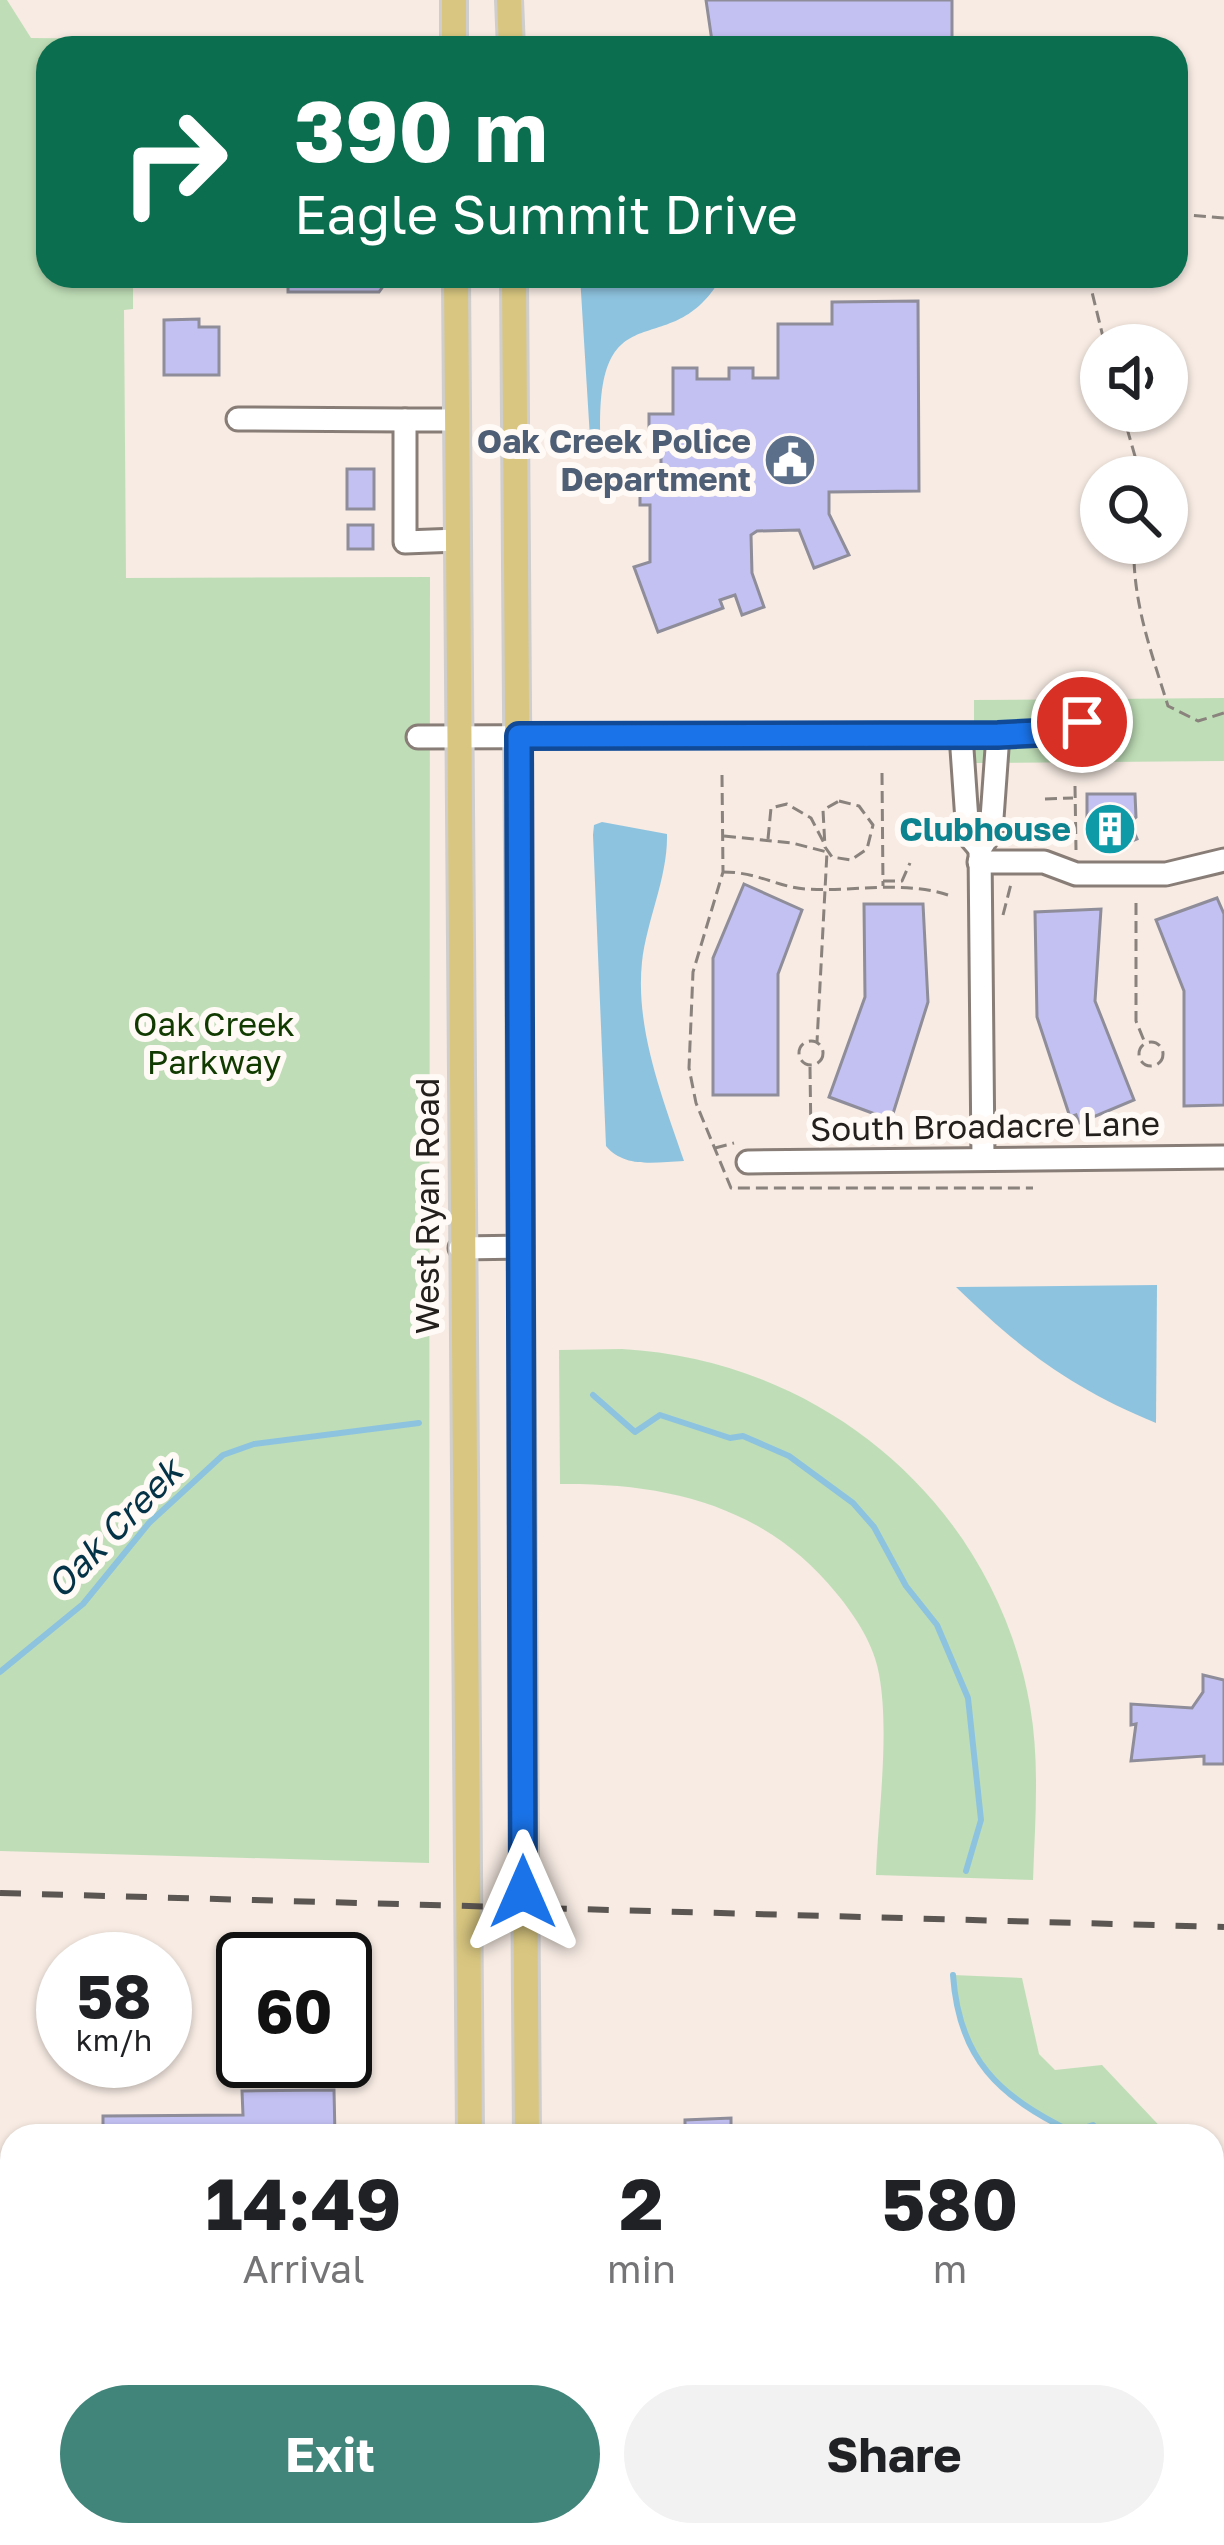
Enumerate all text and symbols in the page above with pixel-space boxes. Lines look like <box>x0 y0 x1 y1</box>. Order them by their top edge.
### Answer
text: 390 m <box>294 80 548 180</box>
icon: right <box>96 84 252 240</box>
text: Eagle Summit Drive <box>294 181 798 246</box>
map controls <box>1080 324 1188 564</box>
button: sound <box>1080 324 1188 432</box>
place label: Oak Creek Police Department <box>477 421 751 498</box>
public building icon: Oak Creek Police Department <box>762 432 818 488</box>
button: search <box>1080 456 1188 564</box>
pin <box>1031 671 1133 773</box>
icon: arrive <box>1049 689 1115 755</box>
building icon: Clubhouse <box>1082 801 1138 857</box>
place label: Clubhouse <box>899 809 1071 848</box>
park label: Oak Creek Parkway <box>133 1004 295 1081</box>
street label: West Ryan Road <box>407 1078 446 1334</box>
street label: South Broadacre Lane <box>810 1103 1160 1148</box>
water label: Oak Creek <box>37 1447 193 1606</box>
position arrow <box>460 1829 586 1955</box>
speed limit sign: 60 <box>216 1932 372 2088</box>
text: 58 <box>76 1959 151 2031</box>
text: km/h <box>76 2022 152 2058</box>
text: 14:49 <box>206 2159 401 2246</box>
text: 2 <box>620 2159 663 2246</box>
text: 580 <box>882 2159 1018 2246</box>
text: Arrival <box>242 2245 365 2292</box>
text: min <box>607 2245 676 2292</box>
text: m <box>933 2245 967 2292</box>
button: Exit <box>60 2385 600 2523</box>
button: Share <box>624 2385 1164 2523</box>

